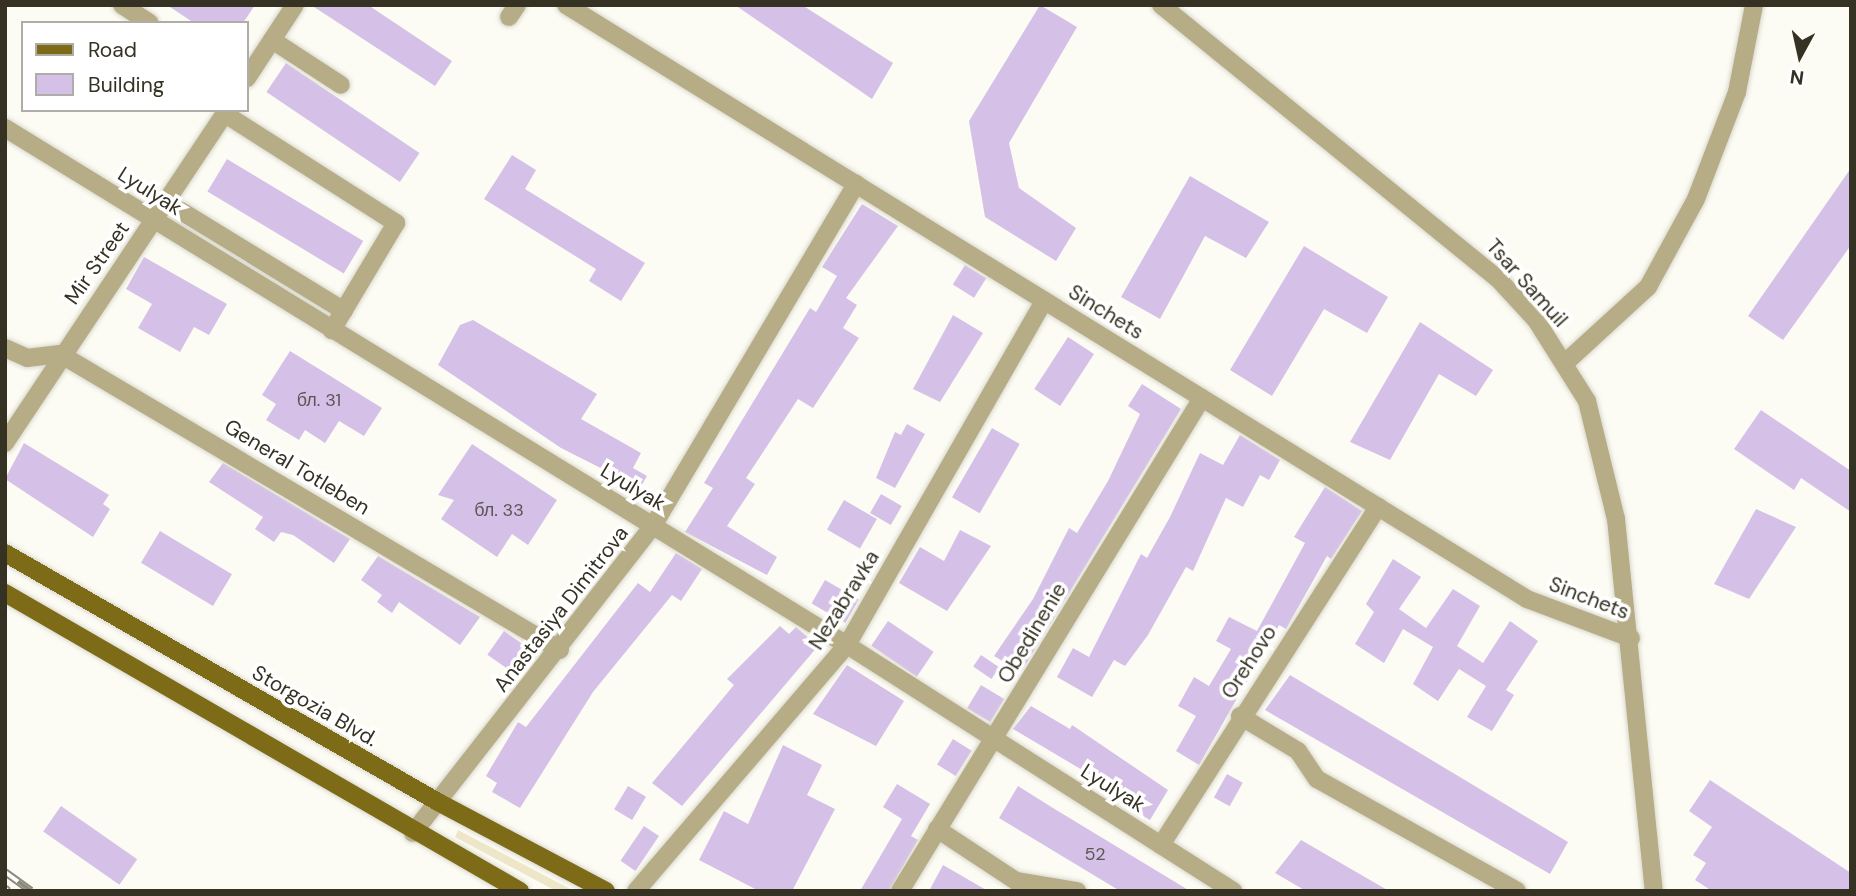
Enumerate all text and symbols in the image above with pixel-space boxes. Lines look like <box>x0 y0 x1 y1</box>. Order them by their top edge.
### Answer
legend <box>21 21 248 112</box>
north arrow <box>1765 21 1835 91</box>
text: Road <box>88 36 137 64</box>
text: N <box>1788 64 1806 91</box>
text: Building <box>88 71 164 99</box>
street label: Lyulyak <box>113 161 187 221</box>
street label: Mir Street <box>59 217 135 309</box>
street label: Tsar Samuil <box>1481 234 1573 332</box>
street label: Sinchets <box>1064 279 1148 345</box>
house number: бл. 31 <box>297 389 341 411</box>
street label: General Totleben <box>220 414 374 520</box>
street label: Lyulyak <box>596 458 670 516</box>
house number: бл. 33 <box>474 499 524 521</box>
street label: Anastasiya Dimitrova <box>488 521 634 697</box>
street label: Nezabravka <box>804 546 884 654</box>
street label: Sinchets <box>1545 571 1633 625</box>
street label: Obedinenie <box>992 578 1072 688</box>
street label: Orehovo <box>1216 621 1282 703</box>
street label: Storgozia Blvd. <box>248 660 382 752</box>
street label: Lyulyak <box>1076 758 1150 818</box>
house number: 52 <box>1084 843 1106 865</box>

